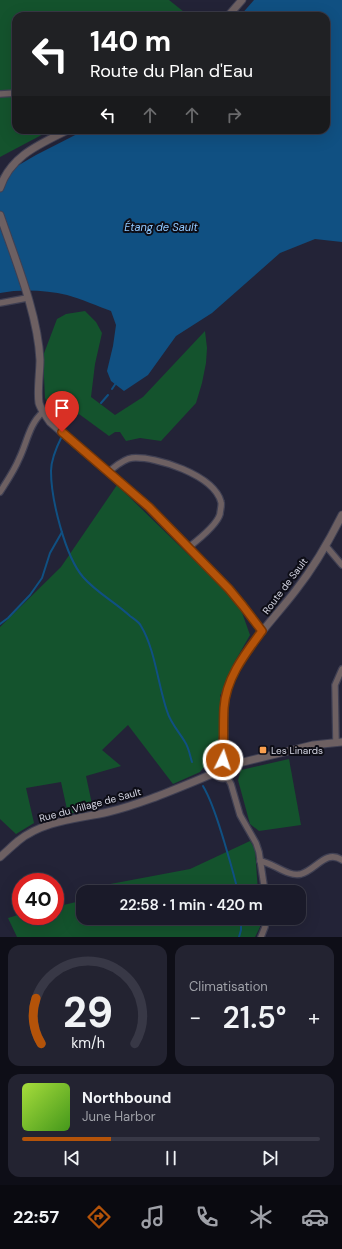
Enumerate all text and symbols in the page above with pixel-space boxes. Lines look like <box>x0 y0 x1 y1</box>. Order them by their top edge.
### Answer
text: 140 m <box>90 23 171 60</box>
icon: left <box>24 28 76 80</box>
text: Route du Plan d'Eau <box>90 59 253 83</box>
icon: left <box>97 104 119 126</box>
icon: ahead <box>139 104 161 126</box>
icon: ahead <box>181 104 203 126</box>
icon: right <box>223 104 245 126</box>
water label: Étang de Sault <box>124 220 199 234</box>
pin <box>45 391 79 432</box>
icon: arrive <box>51 397 73 419</box>
street label: Route de Sault <box>260 555 310 617</box>
position arrow <box>202 739 244 781</box>
place label: Les Linards <box>271 744 323 757</box>
marker: Les Linards <box>258 745 268 755</box>
street label: Rue du Village de Sault <box>38 785 143 825</box>
speed limit sign: 40 <box>12 873 64 925</box>
text: 22:58 · 1 min · 420 m <box>119 895 263 915</box>
text: Climatisation <box>189 978 268 995</box>
text: 29 <box>62 985 113 1039</box>
text: 21.5° <box>222 998 287 1037</box>
text: − <box>189 1003 201 1032</box>
text: + <box>308 1003 320 1032</box>
text: km/h <box>71 1033 104 1051</box>
text: Northbound <box>82 1088 171 1108</box>
text: June Harbor <box>82 1108 156 1125</box>
icon: previous <box>61 1147 83 1169</box>
icon: pause <box>160 1147 182 1169</box>
icon: next <box>259 1147 281 1169</box>
icon: directions <box>85 1203 113 1231</box>
icon: music <box>139 1203 167 1231</box>
icon: phone <box>193 1203 221 1231</box>
icon: climate <box>247 1203 275 1231</box>
icon: car <box>301 1203 329 1231</box>
text: 22:57 <box>13 1205 59 1229</box>

